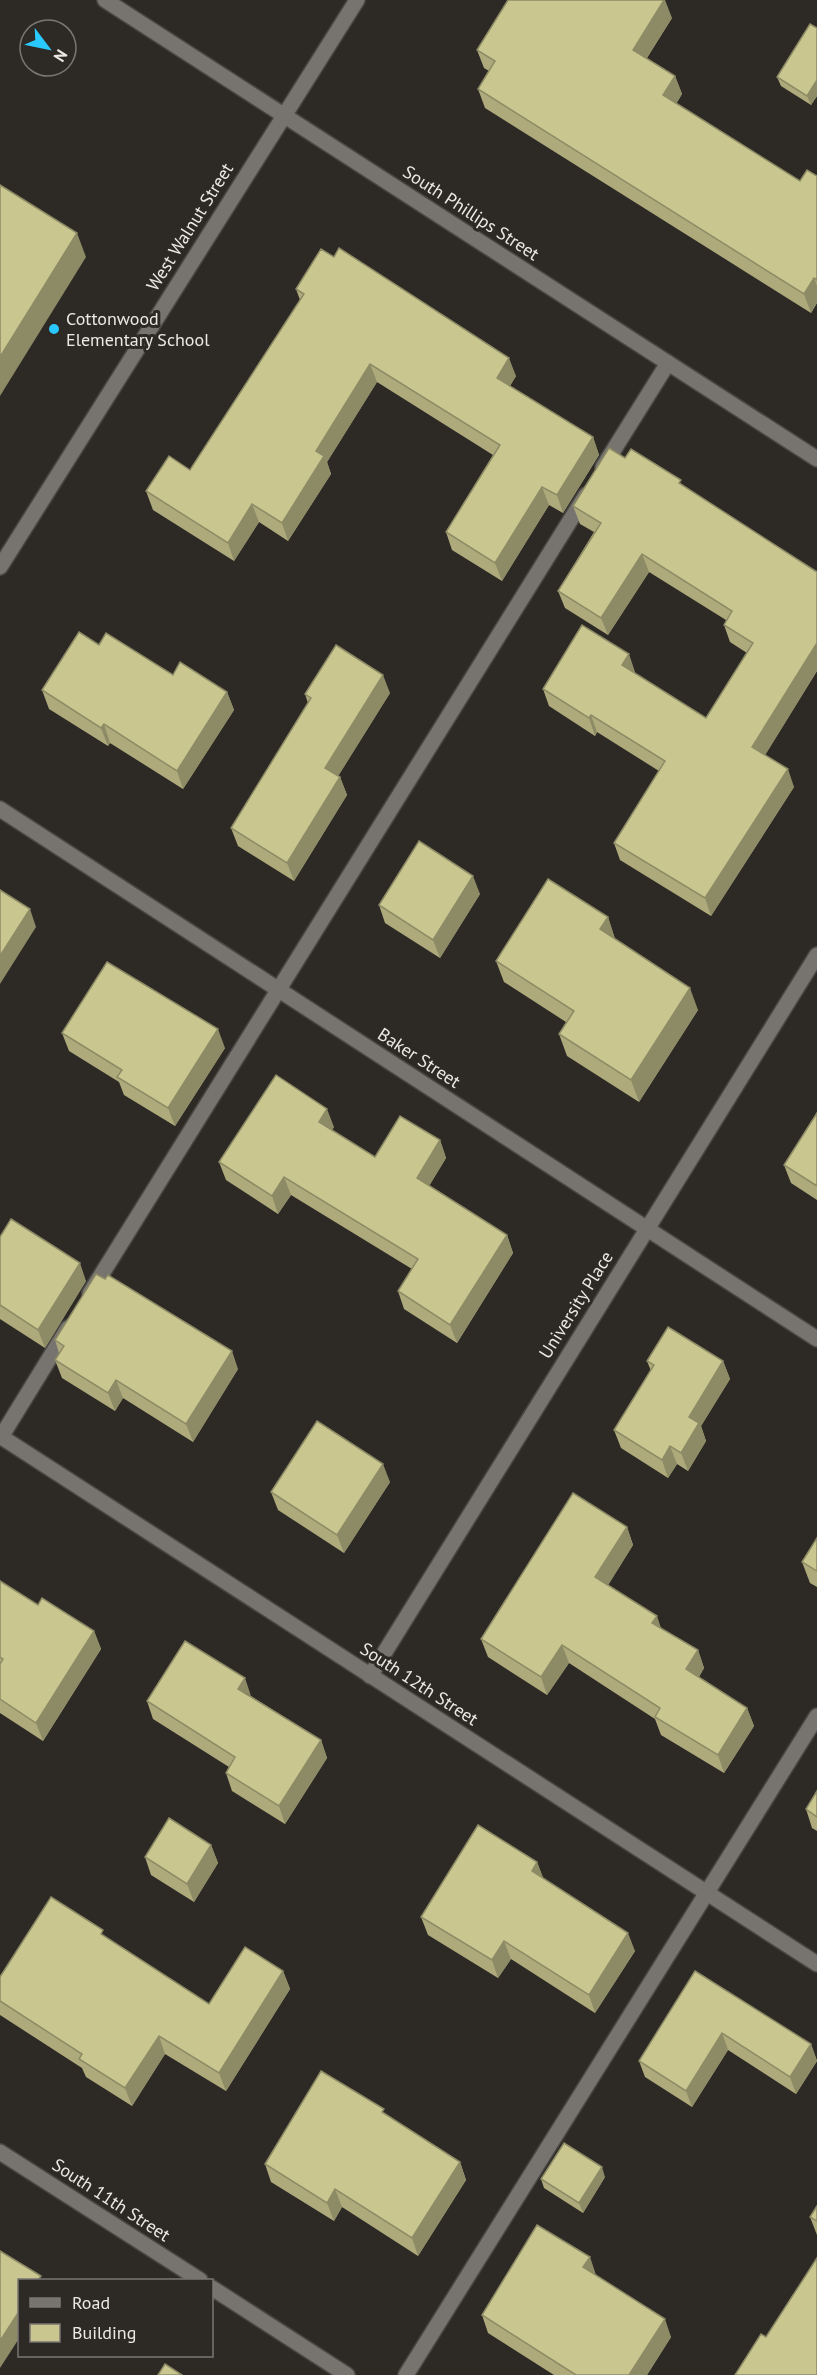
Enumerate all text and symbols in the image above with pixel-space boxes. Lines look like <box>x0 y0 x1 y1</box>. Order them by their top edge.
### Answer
north arrow <box>18 18 78 78</box>
text: N <box>49 46 72 66</box>
street label: West Walnut Street <box>141 159 238 295</box>
street label: South Phillips Street <box>399 160 544 265</box>
place label: Cottonwood Elementary School <box>66 307 210 351</box>
marker: Cottonwood Elementary School <box>47 322 61 336</box>
street label: Baker Street <box>374 1022 465 1093</box>
street label: University Place <box>533 1247 618 1363</box>
street label: South 12th Street <box>356 1637 483 1730</box>
street label: South 11th Street <box>48 2153 175 2246</box>
legend <box>18 2279 213 2357</box>
text: Road <box>72 2291 110 2314</box>
text: Building <box>72 2321 136 2344</box>

